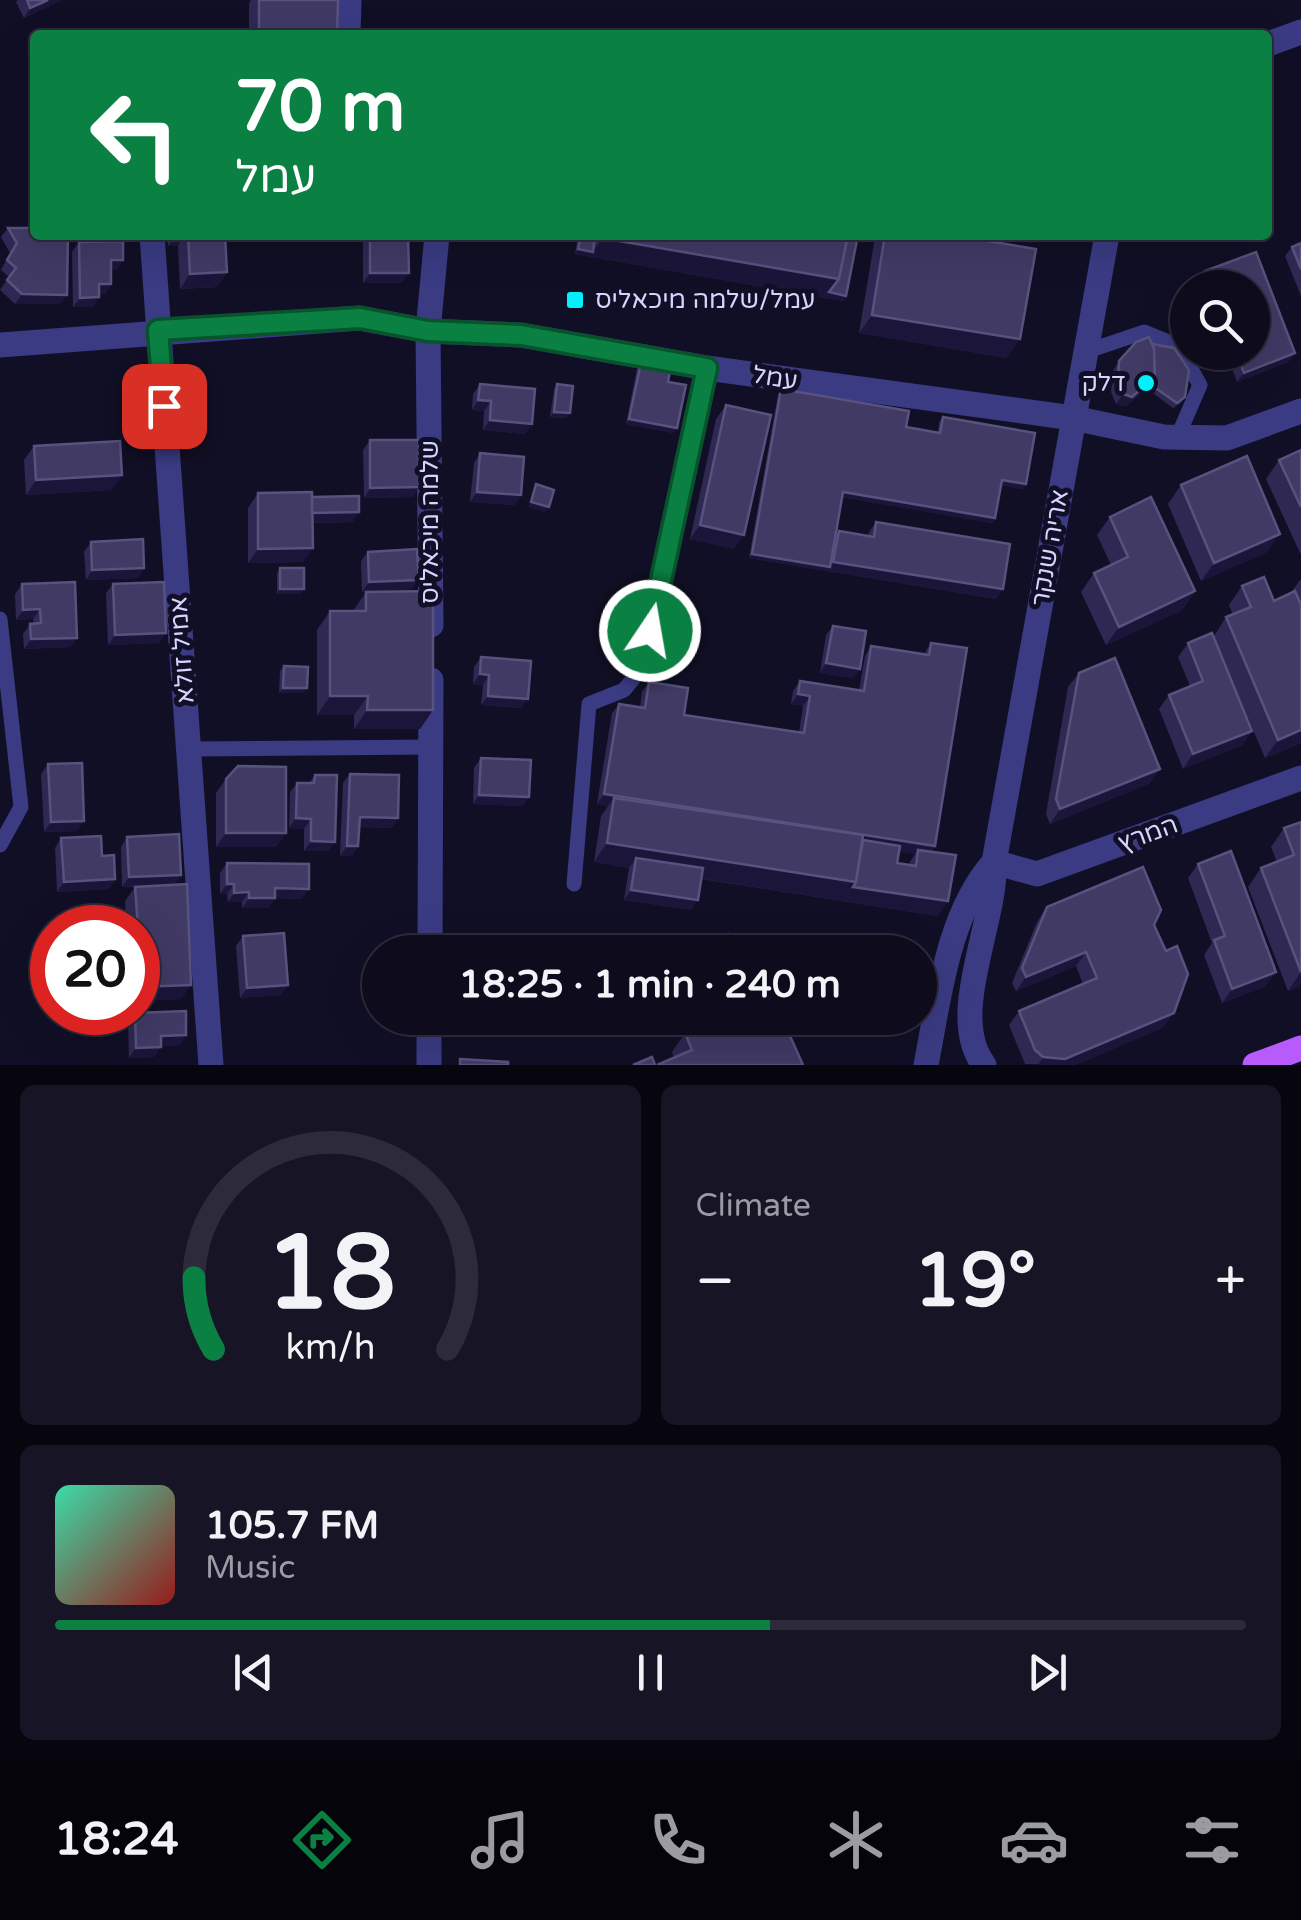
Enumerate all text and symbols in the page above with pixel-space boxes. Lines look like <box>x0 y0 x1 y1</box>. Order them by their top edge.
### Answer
text: 70 m <box>235 66 405 150</box>
icon: left <box>70 70 200 200</box>
text: עמל <box>235 151 316 205</box>
map controls <box>1170 270 1270 370</box>
button: search <box>1170 270 1270 370</box>
place label: עמל/שלמה מיכאליס <box>595 285 815 315</box>
marker: עמל/שלמה מיכאליס <box>564 289 586 311</box>
street label: עמל <box>750 360 800 396</box>
pin <box>122 364 207 449</box>
place label: דלק <box>1082 368 1126 398</box>
marker: דלק <box>1135 372 1157 394</box>
icon: arrive <box>137 379 192 434</box>
street label: שלמה מיכאליס <box>415 440 445 604</box>
street label: אריה שנקר <box>1025 487 1075 609</box>
position arrow <box>598 579 702 683</box>
street label: אמיל זולא <box>163 595 201 705</box>
street label: המרץ <box>1114 809 1182 859</box>
speed limit sign: 20 <box>30 905 160 1035</box>
text: 18:25 · 1 min · 240 m <box>458 962 841 1008</box>
text: Climate <box>696 1187 811 1225</box>
text: 18 <box>265 1212 396 1337</box>
text: 19° <box>914 1236 1036 1326</box>
text: − <box>696 1249 735 1315</box>
text: + <box>1215 1249 1246 1315</box>
text: km/h <box>285 1326 375 1369</box>
text: 105.7 FM <box>205 1503 379 1549</box>
text: Music <box>205 1549 295 1587</box>
icon: previous <box>226 1645 281 1700</box>
icon: pause <box>623 1645 678 1700</box>
icon: next <box>1020 1645 1075 1700</box>
icon: directions <box>287 1805 357 1875</box>
icon: music <box>465 1805 535 1875</box>
icon: phone <box>643 1805 713 1875</box>
icon: climate <box>821 1805 891 1875</box>
icon: car <box>999 1805 1069 1875</box>
icon: filters <box>1177 1805 1247 1875</box>
text: 18:24 <box>54 1813 179 1867</box>

